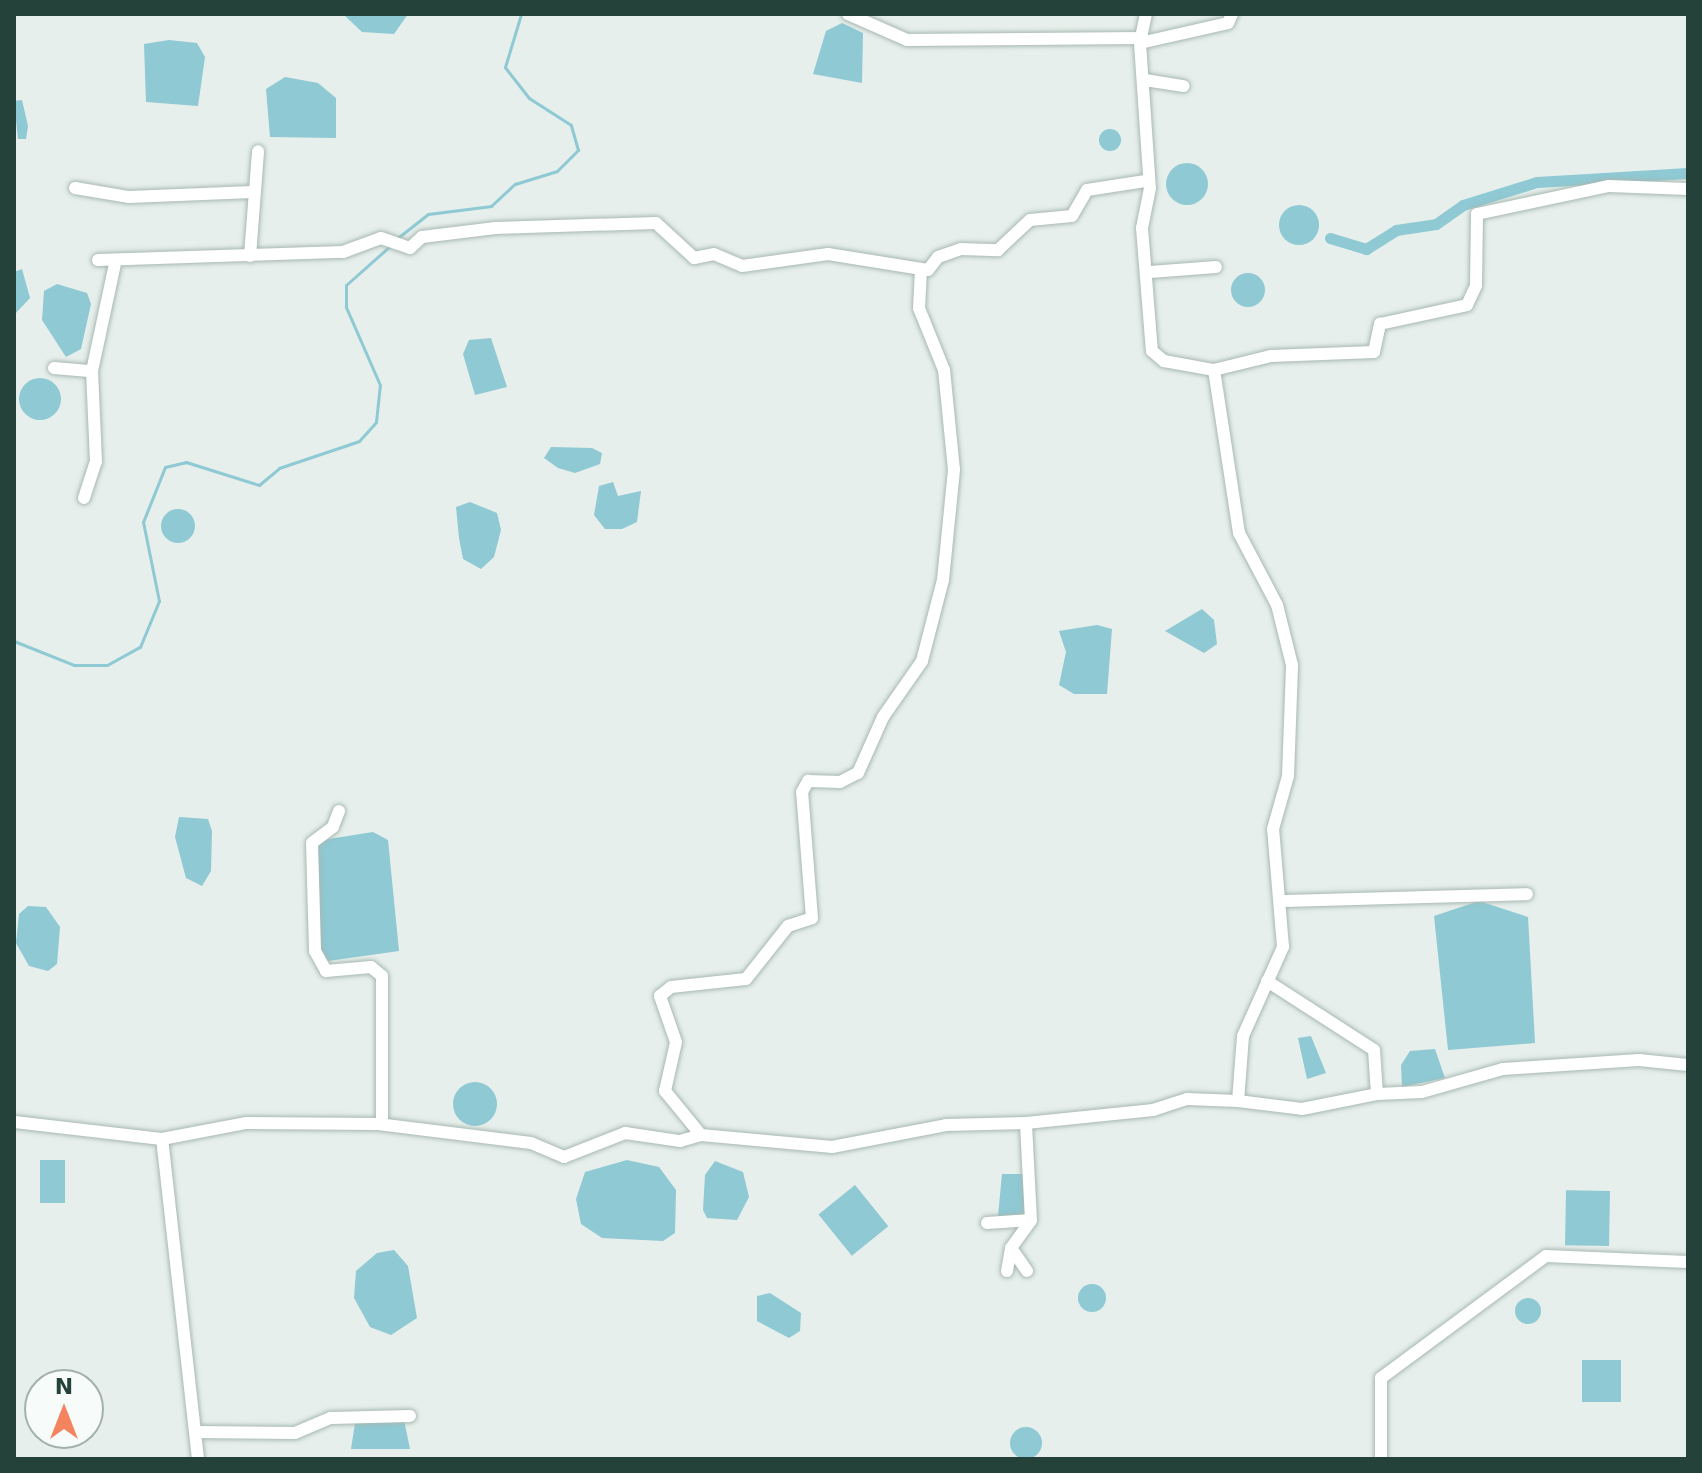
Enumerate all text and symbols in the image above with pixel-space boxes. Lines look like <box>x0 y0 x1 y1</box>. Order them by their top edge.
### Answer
north arrow <box>24 1369 104 1449</box>
text: N <box>55 1374 73 1399</box>

